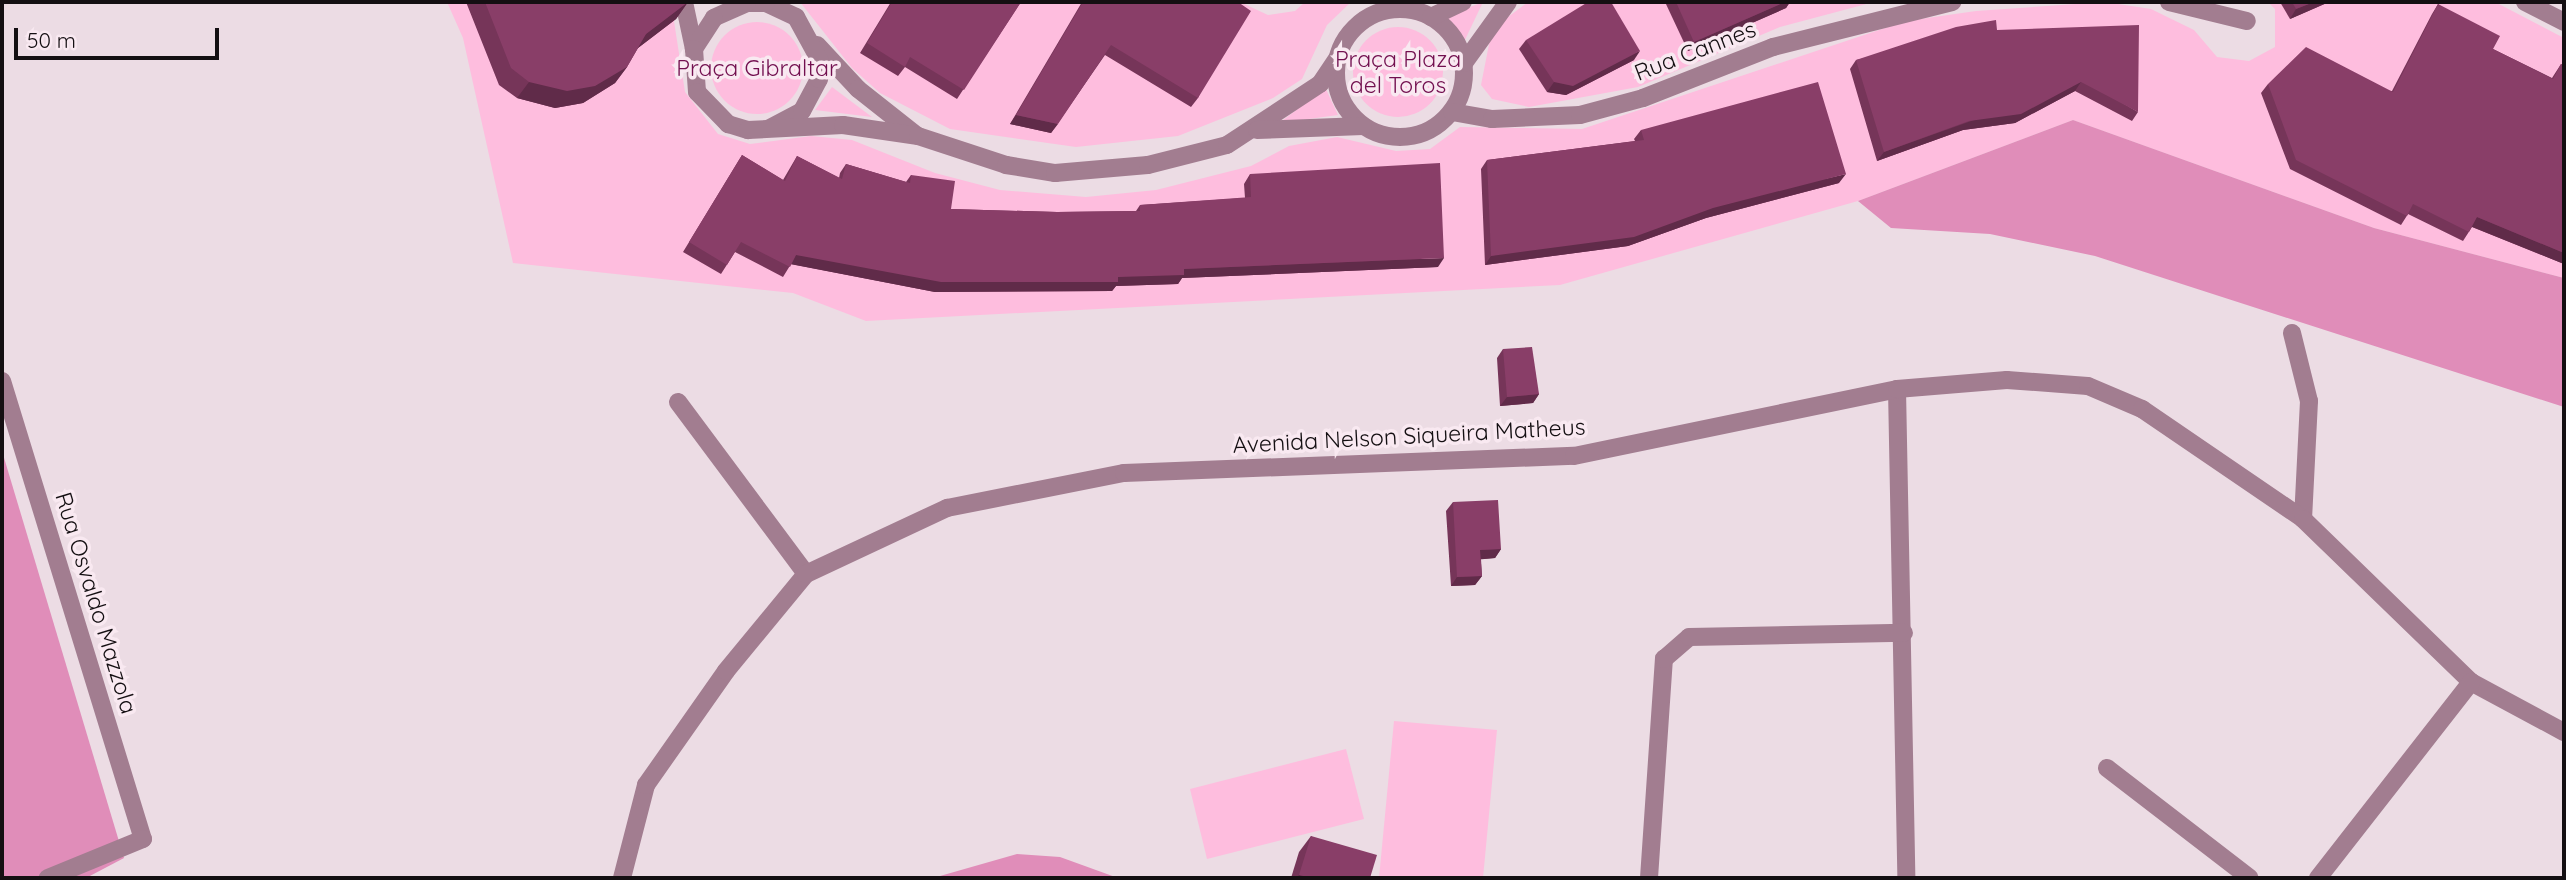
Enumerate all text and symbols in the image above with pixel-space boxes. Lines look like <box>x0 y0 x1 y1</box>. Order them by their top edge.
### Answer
scale bar <box>18 14 222 58</box>
street label: Rua Cannes <box>1630 15 1760 87</box>
text: 50 m <box>27 27 76 53</box>
park label: Praça Plaza del Toros <box>1335 45 1461 99</box>
park label: Praça Gibraltar <box>676 54 838 82</box>
street label: Avenida Nelson Siqueira Matheus <box>1232 413 1586 459</box>
street label: Rua Osvaldo Mazzola <box>49 489 143 717</box>

